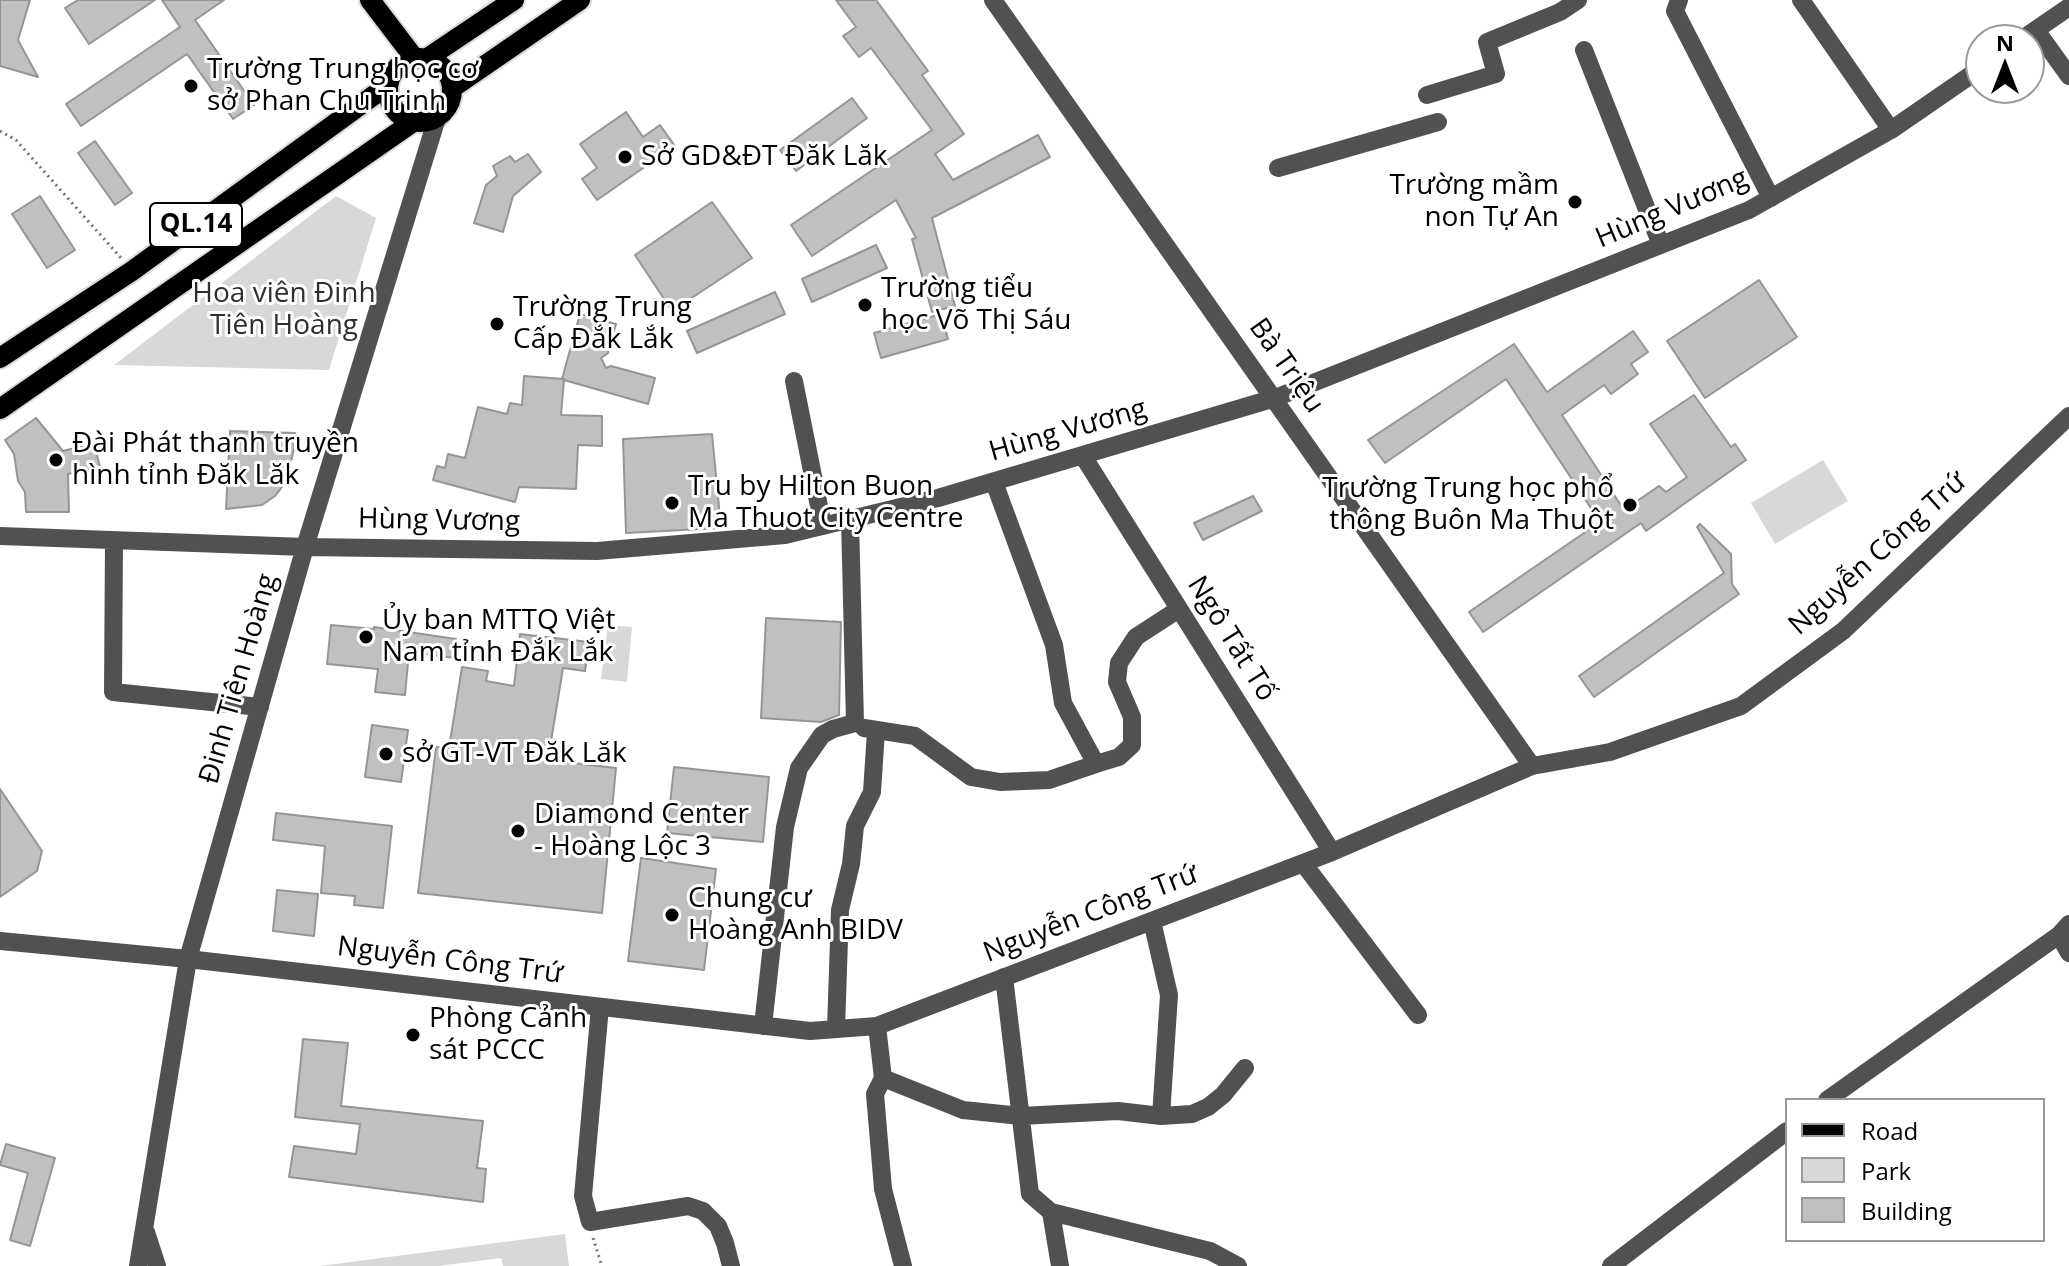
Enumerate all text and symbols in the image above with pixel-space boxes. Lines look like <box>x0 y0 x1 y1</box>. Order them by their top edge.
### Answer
north arrow <box>1965 24 2045 104</box>
text: N <box>1996 27 2014 57</box>
place label: Trường Trung học cơ sở Phan Chu Trinh <box>207 53 478 119</box>
marker: Trường Trung học cơ sở Phan Chu Trinh <box>182 77 200 95</box>
place label: Sở GD&ĐT Đăk Lăk <box>641 140 888 174</box>
marker: Sở GD&ĐT Đăk Lăk <box>616 148 634 166</box>
street label: Hùng Vương <box>1591 162 1753 256</box>
place label: Trường mầm non Tự An <box>1389 169 1559 235</box>
marker: Trường mầm non Tự An <box>1566 193 1584 211</box>
road number: QL.14 <box>150 203 242 247</box>
place label: Trường tiểu học Võ Thị Sáu <box>881 272 1072 338</box>
park label: Hoa viên Đinh Tiên Hoàng <box>192 277 376 343</box>
place label: Trường Trung Cấp Đắk Lắk <box>513 291 692 357</box>
marker: Trường tiểu học Võ Thị Sáu <box>856 296 874 314</box>
street label: Bà Triệu <box>1241 312 1331 420</box>
marker: Trường Trung Cấp Đắk Lắk <box>488 315 506 333</box>
street label: Hùng Vương <box>985 392 1151 470</box>
place label: Đài Phát thanh truyền hình tỉnh Đăk Lăk <box>72 427 359 493</box>
marker: Đài Phát thanh truyền hình tỉnh Đăk Lăk <box>47 451 65 469</box>
street label: Nguyễn Công Trứ <box>1782 466 1974 642</box>
place label: Tru by Hilton Buon Ma Thuot City Centre <box>688 470 964 536</box>
place label: Trường Trung học phổ thông Buôn Ma Thuột <box>1322 472 1614 538</box>
marker: Tru by Hilton Buon Ma Thuot City Centre <box>663 494 681 512</box>
marker: Trường Trung học phổ thông Buôn Ma Thuột <box>1621 496 1639 514</box>
street label: Hùng Vương <box>358 503 520 539</box>
street label: Đinh Tiên Hoàng <box>193 570 285 788</box>
street label: Ngô Tất Tố <box>1179 570 1283 708</box>
place label: Ủy ban MTTQ Việt Nam tỉnh Đắk Lắk <box>382 604 615 670</box>
marker: Ủy ban MTTQ Việt Nam tỉnh Đắk Lắk <box>357 628 375 646</box>
place label: sở GT-VT Đăk Lăk <box>402 737 627 771</box>
marker: sở GT-VT Đăk Lăk <box>377 745 395 763</box>
place label: Diamond Center - Hoàng Lộc 3 <box>534 798 749 864</box>
marker: Diamond Center - Hoàng Lộc 3 <box>509 822 527 840</box>
street label: Nguyễn Công Trứ <box>979 858 1203 970</box>
place label: Chung cư Hoàng Anh BIDV <box>688 882 903 948</box>
marker: Chung cư Hoàng Anh BIDV <box>663 906 681 924</box>
street label: Nguyễn Công Trứ <box>335 930 565 992</box>
place label: Phòng Cảnh sát PCCC <box>429 1002 587 1068</box>
marker: Phòng Cảnh sát PCCC <box>404 1026 422 1044</box>
legend <box>1785 1098 2045 1242</box>
text: Road <box>1861 1114 1918 1147</box>
text: Park <box>1861 1154 1911 1187</box>
text: Building <box>1861 1194 1952 1227</box>

